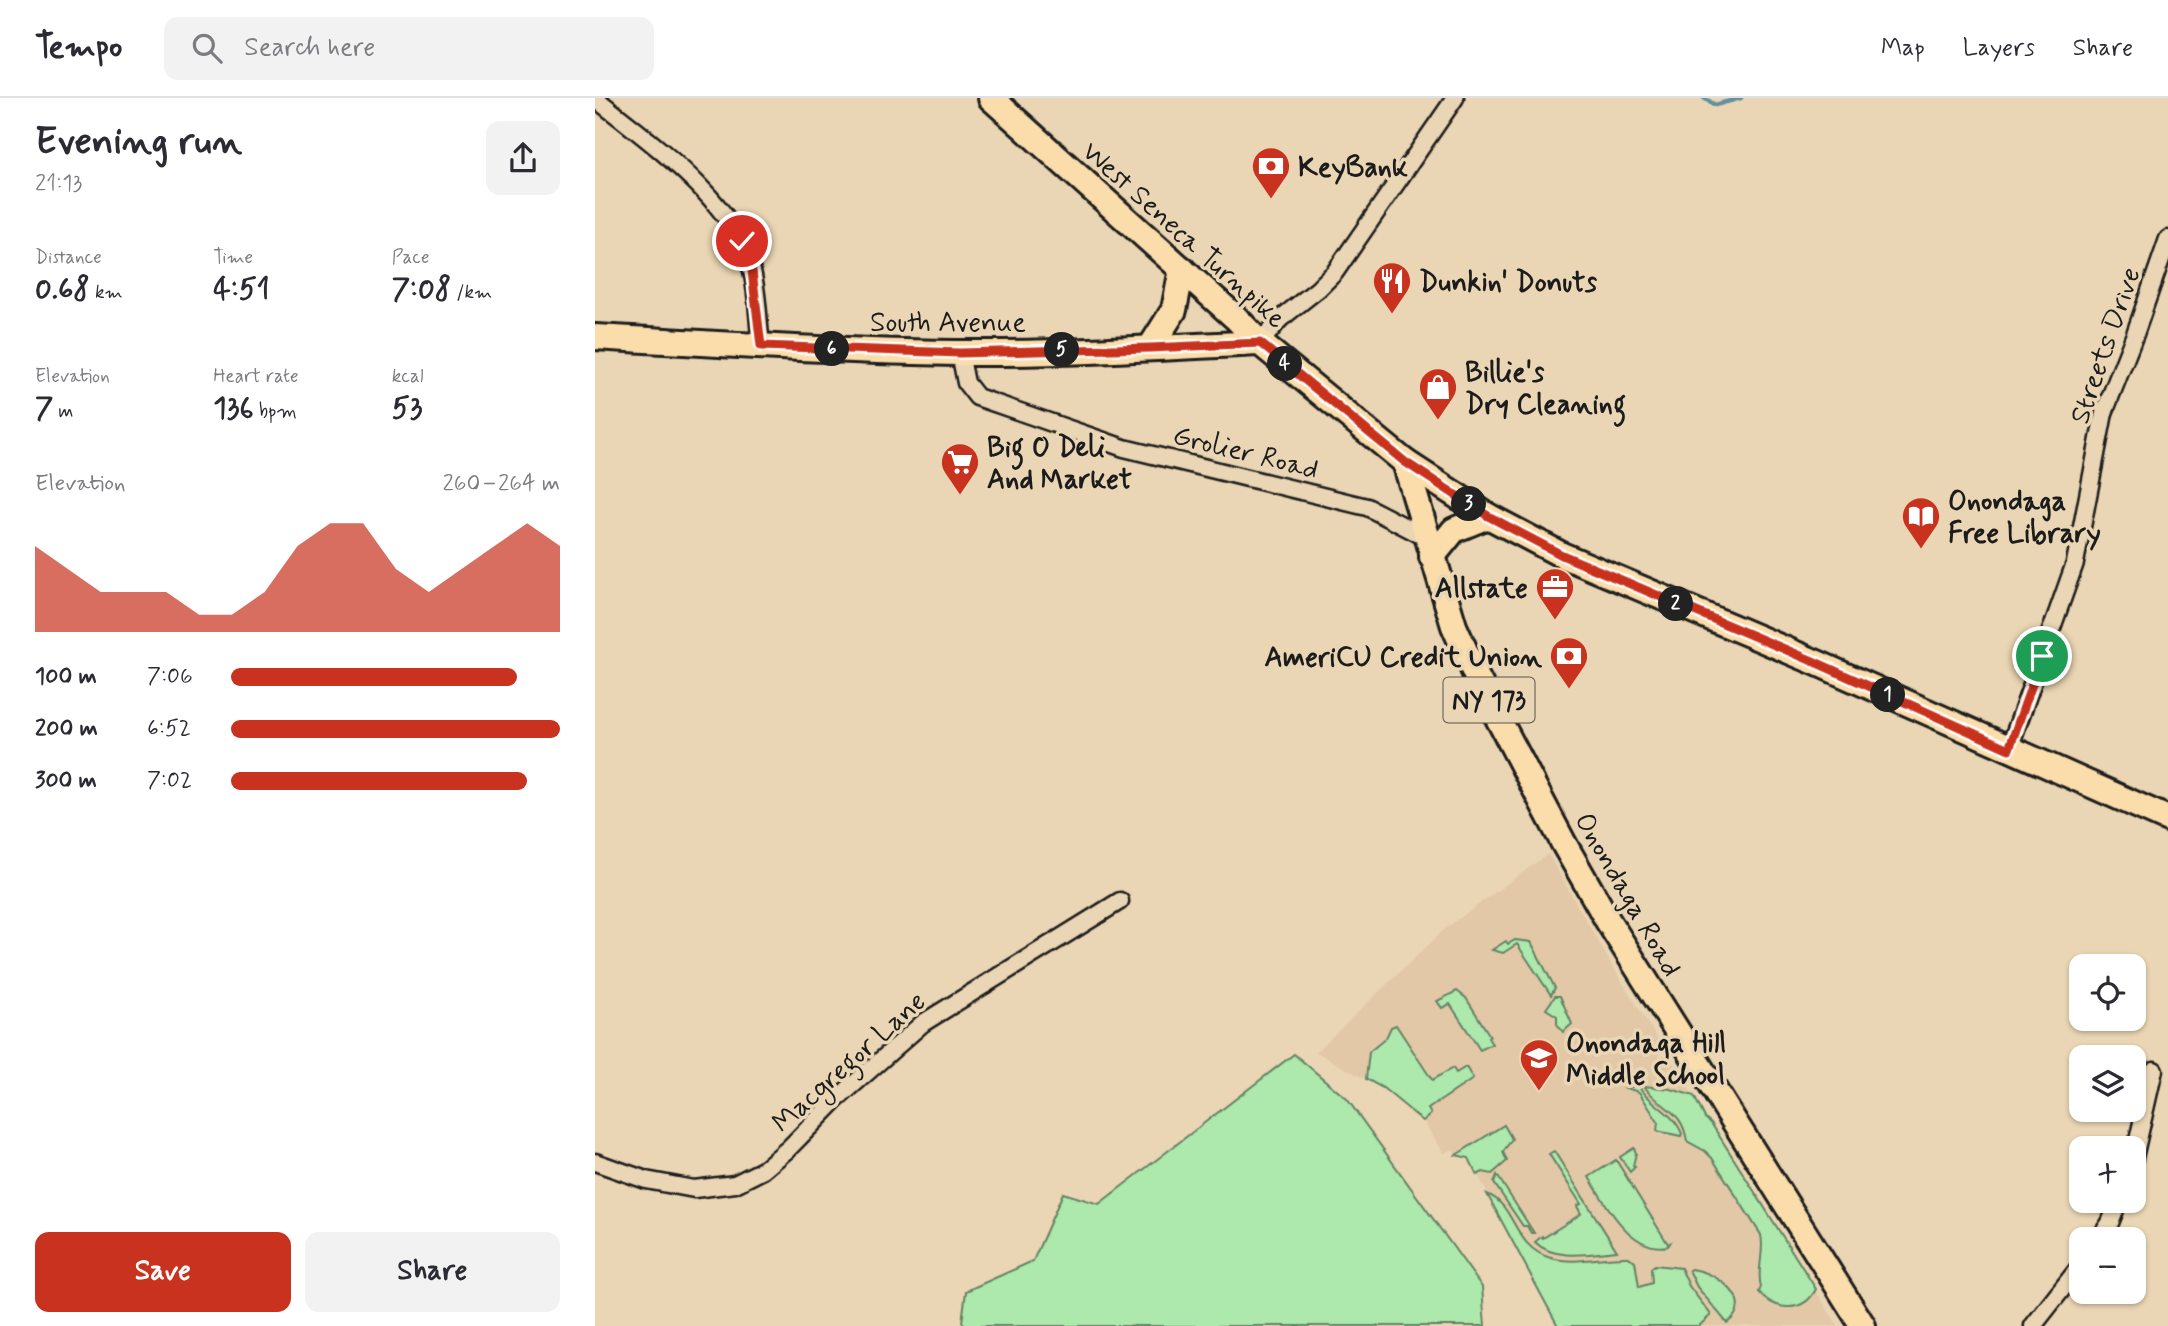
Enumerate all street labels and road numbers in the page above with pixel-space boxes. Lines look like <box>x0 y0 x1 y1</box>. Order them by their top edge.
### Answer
street label: West Seneca Turnpike <box>1073 134 1293 338</box>
street label: Streets Drive <box>2062 262 2150 429</box>
street label: South Avenue <box>870 305 1026 342</box>
street label: Grolier Road <box>1169 417 1322 489</box>
road number: NY 173 <box>1443 678 1535 722</box>
street label: Onondaga Road <box>1565 806 1689 984</box>
street label: Macgregor Lane <box>765 984 936 1144</box>

